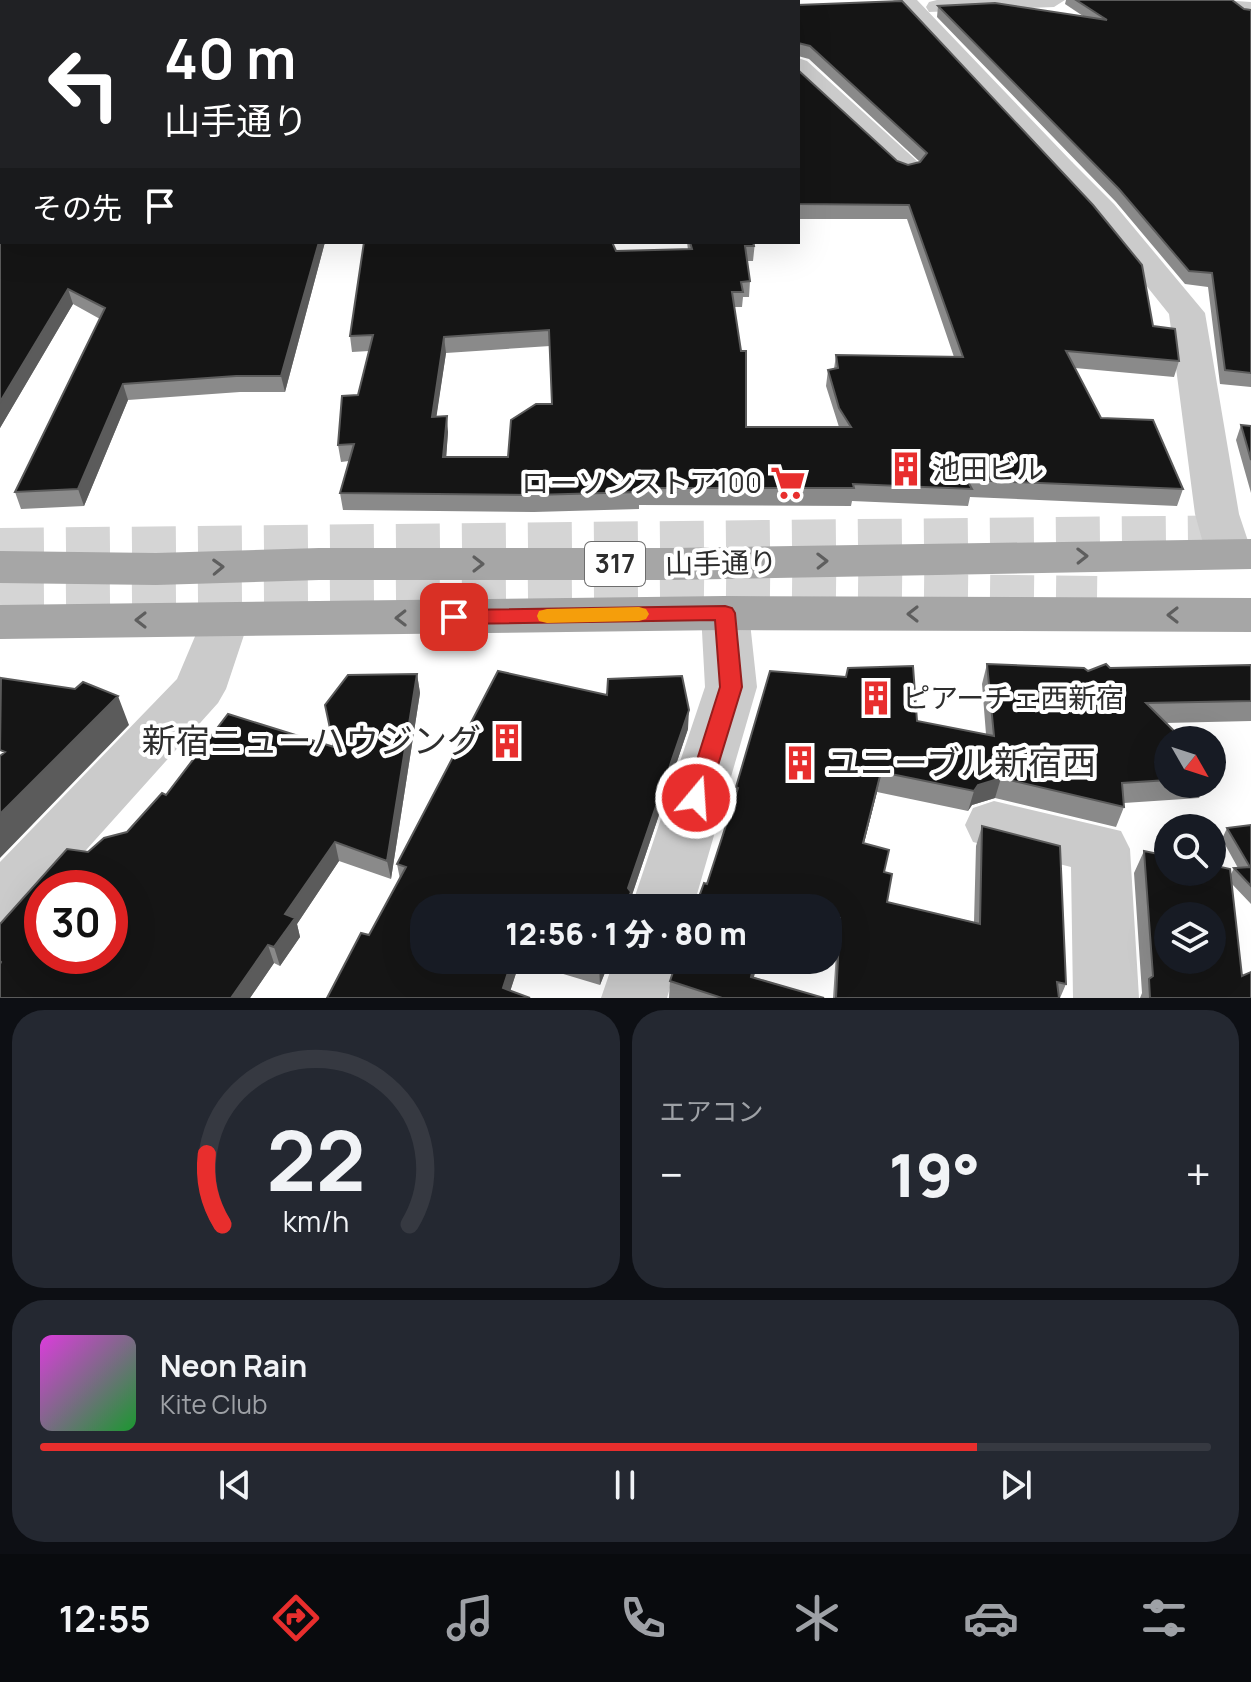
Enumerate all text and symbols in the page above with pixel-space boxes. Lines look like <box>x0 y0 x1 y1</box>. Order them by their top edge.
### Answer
text: 40 m <box>164 19 296 96</box>
icon: left <box>32 32 136 136</box>
text: 山手通り <box>164 96 308 145</box>
icon: arrive <box>138 184 182 228</box>
text: その先 <box>32 187 122 228</box>
place label: 池田ビル <box>932 449 1044 487</box>
building icon: 池田ビル <box>887 450 925 488</box>
place label: ローソンストア100 <box>521 463 762 501</box>
supermarket icon: ローソンストア100 <box>769 464 807 502</box>
road number: 317 <box>585 542 645 586</box>
street label: 山手通り <box>665 542 777 582</box>
one-way arrow <box>1076 548 1089 565</box>
one-way arrow <box>816 552 829 570</box>
one-way arrow <box>472 555 485 573</box>
one-way arrow <box>212 559 225 576</box>
pin <box>420 583 488 651</box>
icon: arrive <box>432 595 476 639</box>
one-way arrow <box>906 605 919 623</box>
one-way arrow <box>1166 606 1179 624</box>
one-way arrow <box>394 609 407 627</box>
one-way arrow <box>134 611 147 629</box>
place label: ピアーチェ西新宿 <box>902 678 1124 716</box>
building icon: ピアーチェ西新宿 <box>857 679 895 717</box>
place label: 新宿ニューハウジング <box>142 717 481 763</box>
building icon: 新宿ニューハウジング <box>488 722 526 760</box>
north arrow <box>1154 726 1226 798</box>
map controls <box>1154 726 1226 974</box>
place label: ユニーブル新宿西 <box>826 739 1096 785</box>
building icon: ユニーブル新宿西 <box>781 744 819 782</box>
position arrow <box>654 756 738 840</box>
button: search <box>1154 814 1226 886</box>
speed limit sign: 30 <box>24 870 128 974</box>
button: layers <box>1154 902 1226 974</box>
text: 12:56 · 1 分 · 80 m <box>505 913 747 954</box>
text: エアコン <box>660 1093 764 1129</box>
text: 22 <box>266 1102 365 1216</box>
text: 19° <box>889 1133 980 1215</box>
text: − <box>660 1144 683 1204</box>
text: + <box>1186 1144 1211 1204</box>
text: km/h <box>283 1202 349 1241</box>
text: Neon Rain <box>160 1345 307 1386</box>
text: Kite Club <box>160 1386 267 1422</box>
icon: previous <box>213 1463 257 1507</box>
icon: pause <box>603 1463 647 1507</box>
icon: next <box>994 1463 1038 1507</box>
icon: directions <box>268 1590 324 1646</box>
icon: music <box>442 1590 498 1646</box>
icon: phone <box>615 1590 671 1646</box>
icon: climate <box>789 1590 845 1646</box>
icon: car <box>963 1590 1019 1646</box>
icon: filters <box>1136 1590 1192 1646</box>
text: 12:55 <box>59 1594 151 1643</box>

